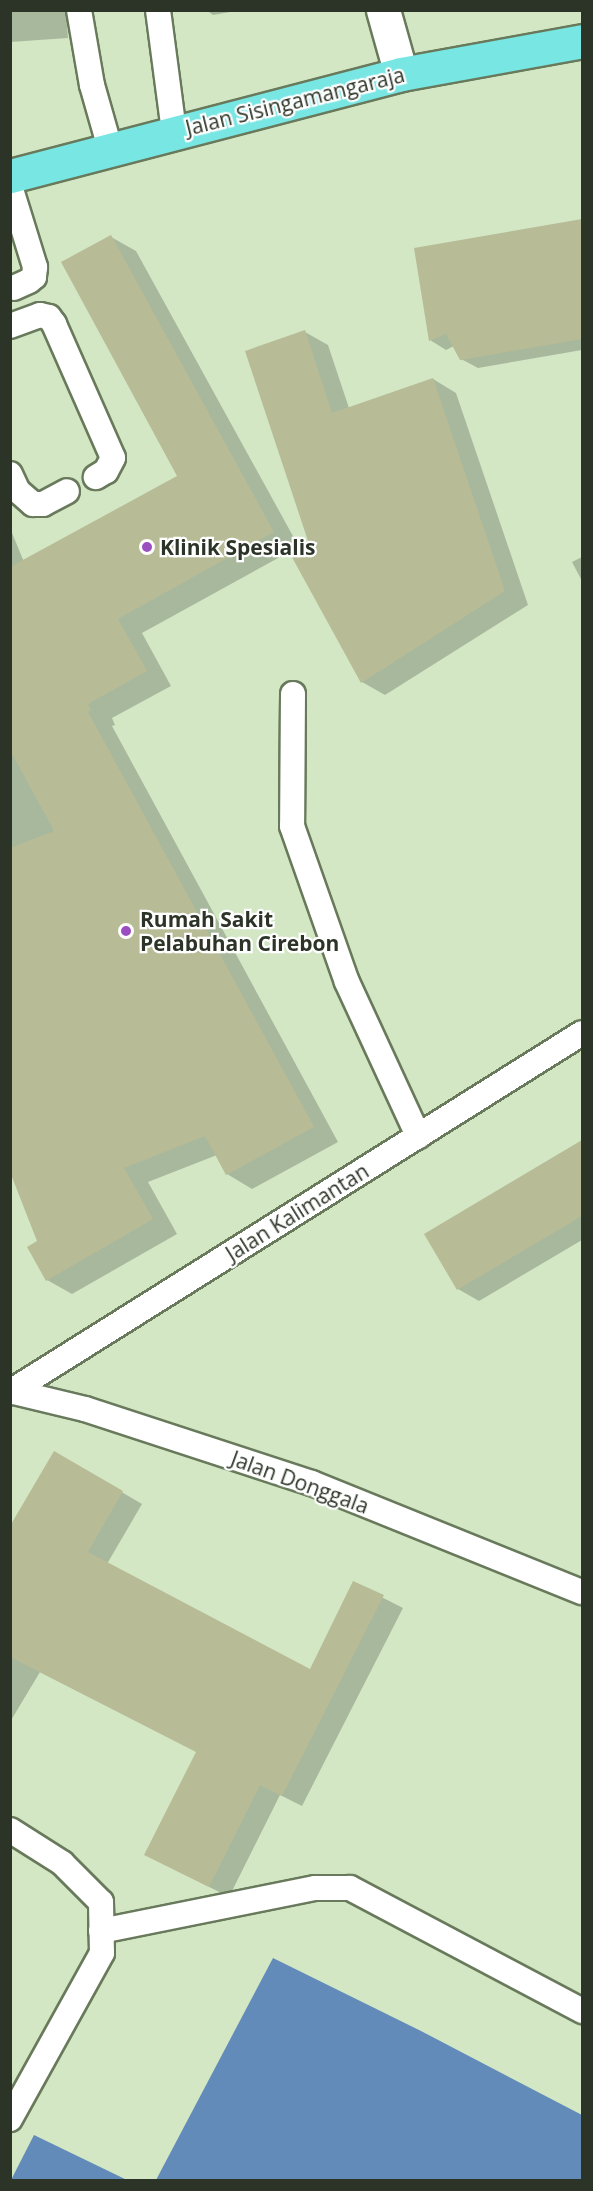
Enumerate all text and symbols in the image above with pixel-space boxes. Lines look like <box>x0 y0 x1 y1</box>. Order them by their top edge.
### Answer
street label: Jalan Sisingamangaraja <box>183 62 407 140</box>
place label: Klinik Spesialis <box>160 534 316 560</box>
marker: Klinik Spesialis <box>138 538 156 556</box>
place label: Rumah Sakit Pelabuhan Cirebon <box>140 906 339 956</box>
marker: Rumah Sakit Pelabuhan Cirebon <box>117 922 135 940</box>
street label: Jalan Kalimantan <box>221 1158 373 1266</box>
street label: Jalan Donggala <box>228 1445 372 1519</box>

